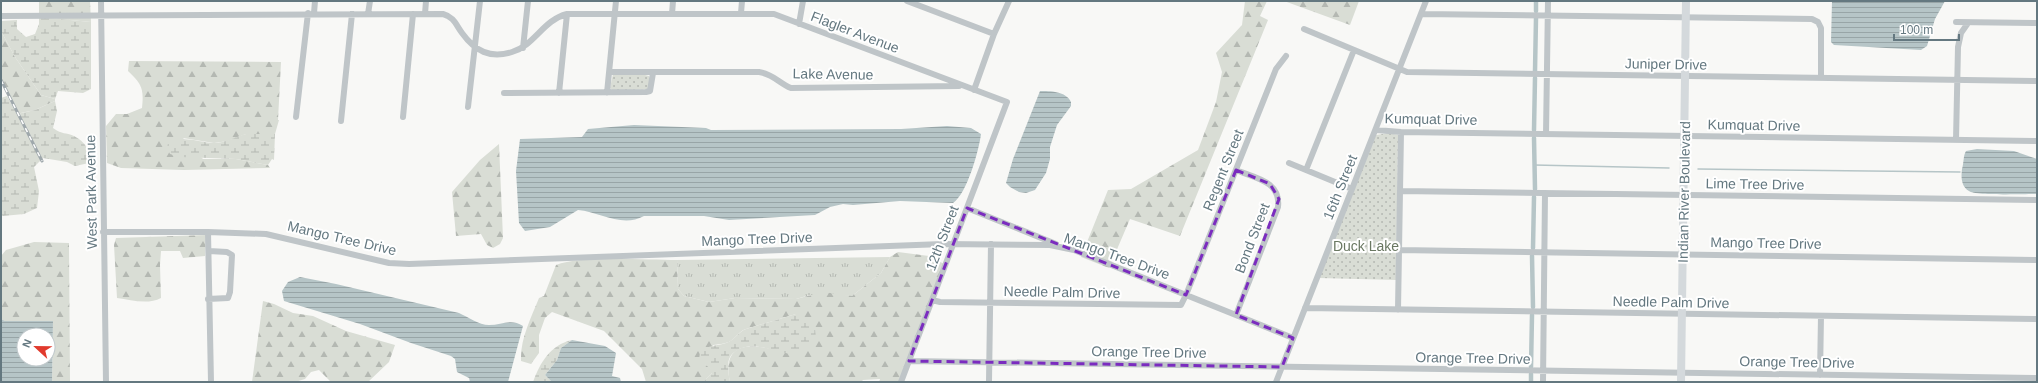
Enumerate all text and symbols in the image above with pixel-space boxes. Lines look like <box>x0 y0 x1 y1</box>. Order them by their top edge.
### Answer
street label: Flagler Avenue <box>809 8 902 56</box>
scale bar <box>1894 16 1959 42</box>
text: 100 m <box>1900 23 1933 37</box>
street label: Juniper Drive <box>1625 55 1708 73</box>
street label: Lake Avenue <box>793 65 874 83</box>
street label: Kumquat Drive <box>1385 110 1478 128</box>
street label: Kumquat Drive <box>1708 116 1801 134</box>
street label: Indian River Boulevard <box>1675 121 1693 263</box>
street label: Regent Street <box>1199 127 1247 213</box>
street label: West Park Avenue <box>82 134 100 249</box>
street label: 16th Street <box>1320 152 1360 222</box>
street label: Lime Tree Drive <box>1705 175 1805 193</box>
street label: Bond Street <box>1231 201 1273 275</box>
street label: 12th Street <box>922 203 962 273</box>
street label: Mango Tree Drive <box>286 218 398 258</box>
street label: Mango Tree Drive <box>701 229 813 249</box>
street label: Mango Tree Drive <box>1062 229 1172 283</box>
street label: Mango Tree Drive <box>1710 234 1822 252</box>
park label: Duck Lake <box>1333 238 1399 254</box>
street label: Needle Palm Drive <box>1004 283 1121 301</box>
street label: Needle Palm Drive <box>1613 293 1730 311</box>
north arrow <box>16 327 56 367</box>
text: N <box>20 337 34 349</box>
street label: Orange Tree Drive <box>1091 343 1207 361</box>
street label: Orange Tree Drive <box>1415 349 1531 367</box>
street label: Orange Tree Drive <box>1739 353 1855 371</box>

